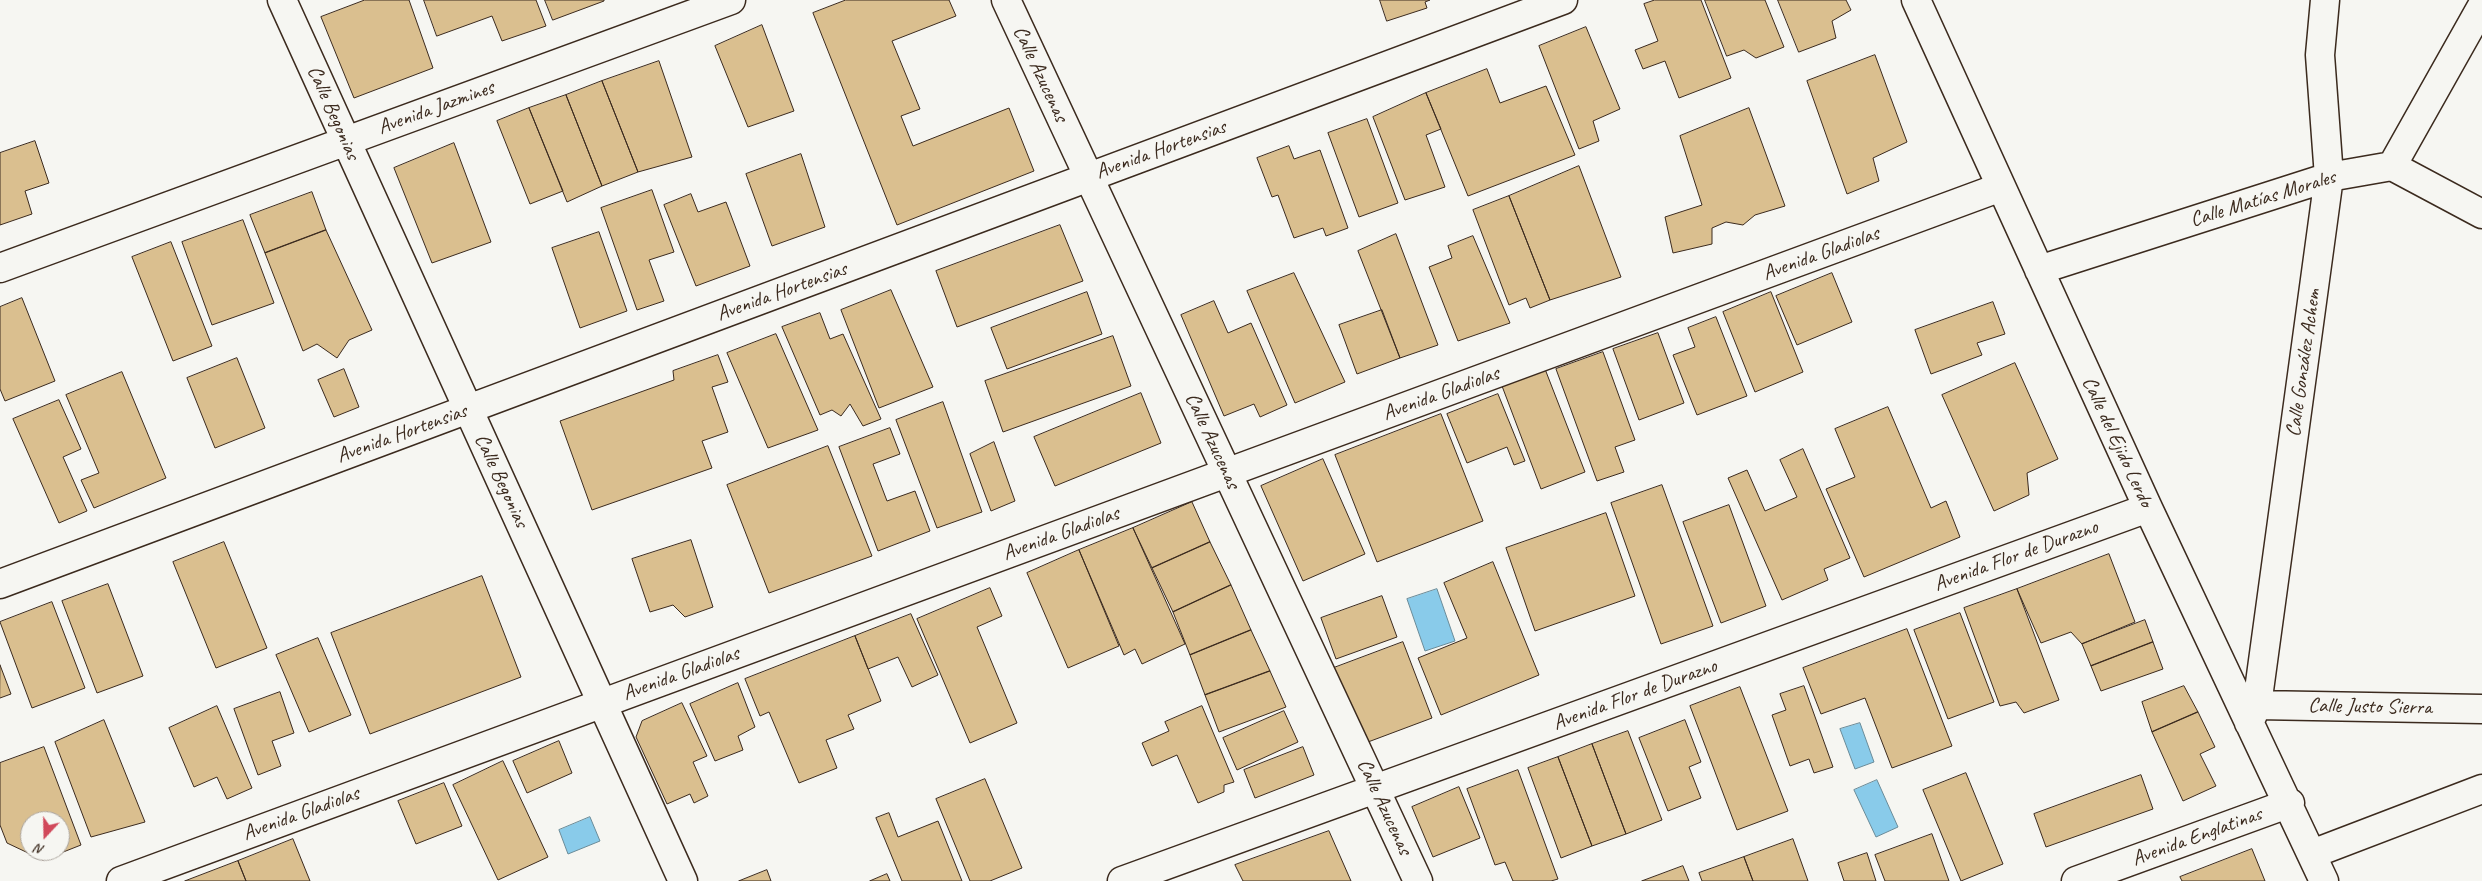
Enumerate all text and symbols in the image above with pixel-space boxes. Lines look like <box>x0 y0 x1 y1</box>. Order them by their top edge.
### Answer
street label: Calle Azucenas <box>1007 22 1073 126</box>
street label: Calle Begonias <box>301 62 365 164</box>
street label: Avenida Jazmines <box>374 75 498 141</box>
street label: Avenida Hortensias <box>1092 115 1230 185</box>
street label: Calle Matías Morales <box>2187 165 2339 233</box>
street label: Avenida Gladiolas <box>1759 221 1883 287</box>
street label: Avenida Hortensias <box>713 257 851 327</box>
street label: Calle González Achem <box>2281 287 2327 439</box>
street label: Avenida Gladiolas <box>1379 361 1503 427</box>
street label: Calle del Ejido Lerdo <box>2076 373 2158 511</box>
street label: Calle Azucenas <box>1179 389 1245 493</box>
street label: Avenida Hortensias <box>333 399 471 469</box>
street label: Calle Begonias <box>468 430 534 532</box>
street label: Avenida Gladiolas <box>999 501 1123 567</box>
street label: Avenida Flor de Durazno <box>1931 515 2101 597</box>
street label: Avenida Gladiolas <box>619 641 743 707</box>
street label: Avenida Flor de Durazno <box>1550 654 1720 736</box>
street label: Calle Justo Sierra <box>2308 693 2432 721</box>
street label: Calle Azucenas <box>1351 755 1417 859</box>
street label: Avenida Gladiolas <box>239 781 363 847</box>
street label: Avenida Englatinas <box>2129 802 2265 872</box>
north arrow <box>20 811 70 861</box>
text: N <box>33 840 47 859</box>

